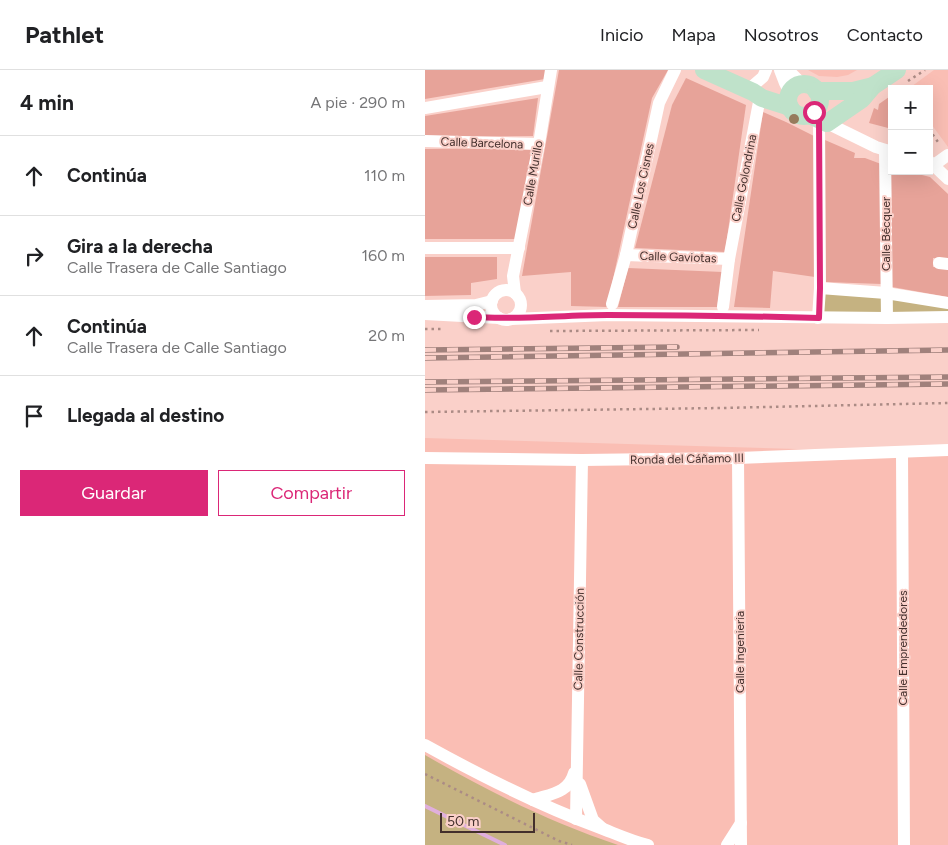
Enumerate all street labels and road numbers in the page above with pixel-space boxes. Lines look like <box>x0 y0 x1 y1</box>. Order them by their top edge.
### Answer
street label: Calle Golondrina <box>729 133 759 223</box>
street label: Calle Barcelona <box>441 135 523 151</box>
street label: Calle Murillo <box>520 139 546 206</box>
street label: Calle Los Cisnes <box>625 142 657 230</box>
street label: Calle Bécquer <box>879 197 893 271</box>
street label: Calle Gaviotas <box>639 249 717 265</box>
street label: Ronda del Cáñamo III <box>630 451 744 467</box>
street label: Calle Construcción <box>571 587 587 690</box>
street label: Calle Emprendedores <box>896 590 910 706</box>
street label: Calle Ingenieria <box>733 611 747 693</box>

